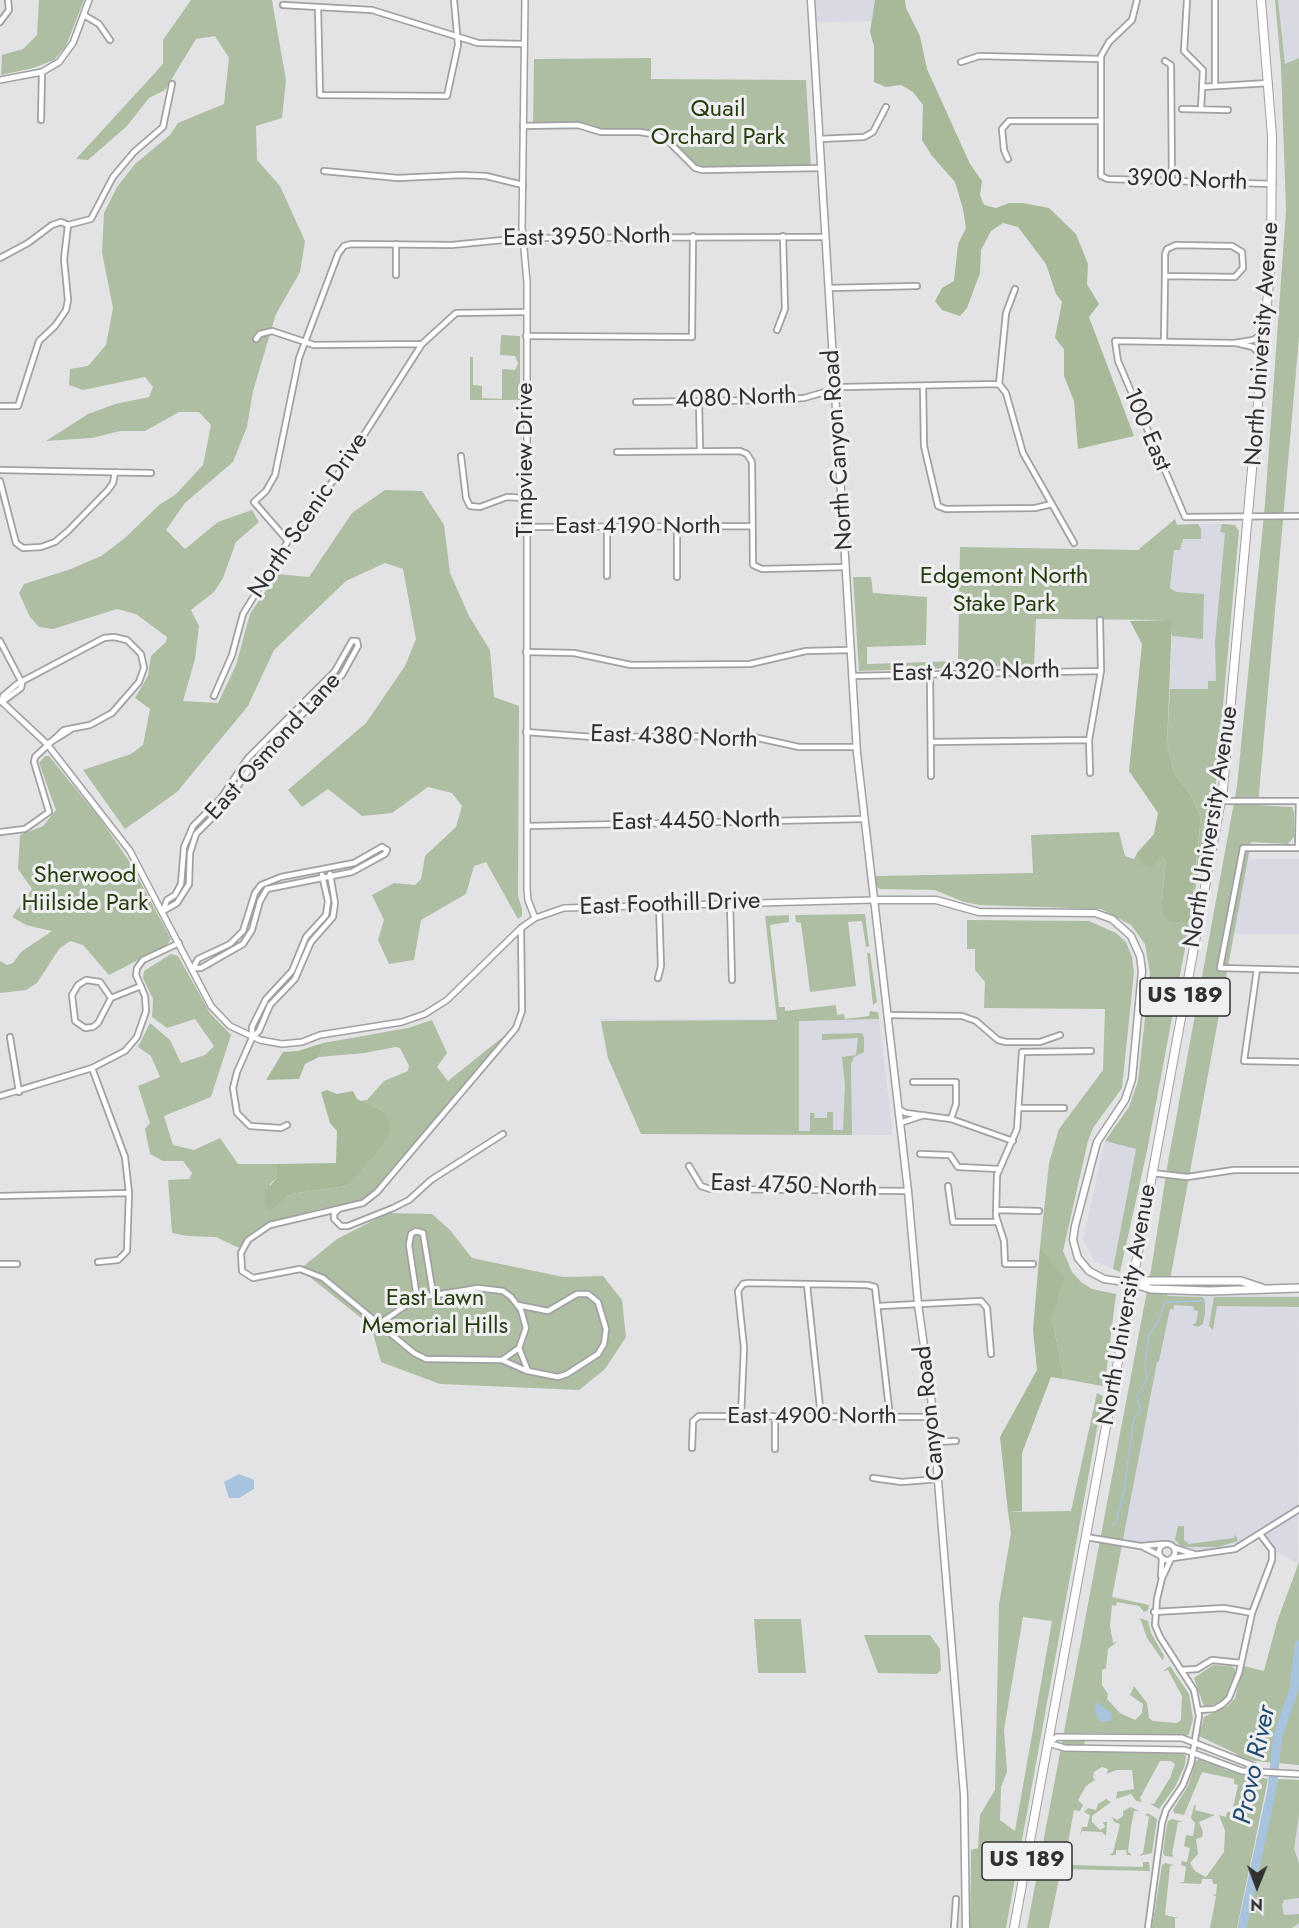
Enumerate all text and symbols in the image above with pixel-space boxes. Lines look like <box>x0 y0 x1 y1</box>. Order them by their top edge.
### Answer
park label: Quail Orchard Park <box>651 96 785 152</box>
street label: 3900 North <box>1126 164 1248 198</box>
street label: North University Avenue <box>1240 221 1286 467</box>
street label: East 3950 North <box>503 222 671 254</box>
street label: North Canyon Road <box>818 349 860 551</box>
street label: Timpview Drive <box>512 382 540 538</box>
street label: 4080 North <box>675 382 797 416</box>
street label: 100 East <box>1116 384 1176 476</box>
street label: North Scenic Drive <box>243 428 375 604</box>
street label: East 4190 North <box>555 513 721 541</box>
park label: Edgemont North Stake Park <box>920 563 1088 619</box>
street label: East 4320 North <box>892 657 1060 689</box>
street label: East Osmond Lane <box>200 667 348 827</box>
street label: North University Avenue <box>1179 704 1245 950</box>
street label: East 4380 North <box>590 721 758 755</box>
street label: East 4450 North <box>611 806 781 838</box>
park label: Sherwood Hiilside Park <box>21 862 149 918</box>
street label: East Foothill Drive <box>579 887 761 923</box>
road number: US 189 <box>1140 978 1230 1016</box>
street label: East 4750 North <box>710 1170 878 1204</box>
street label: North University Avenue <box>1093 1182 1163 1428</box>
park label: East Lawn Memorial Hills <box>362 1285 508 1341</box>
street label: Canyon Road <box>910 1344 952 1482</box>
street label: East 4900 North <box>727 1403 897 1431</box>
water label: Provo River <box>1228 1703 1284 1827</box>
road number: US 189 <box>982 1842 1072 1880</box>
north arrow <box>1227 1856 1287 1916</box>
text: N <box>1250 1893 1263 1916</box>

